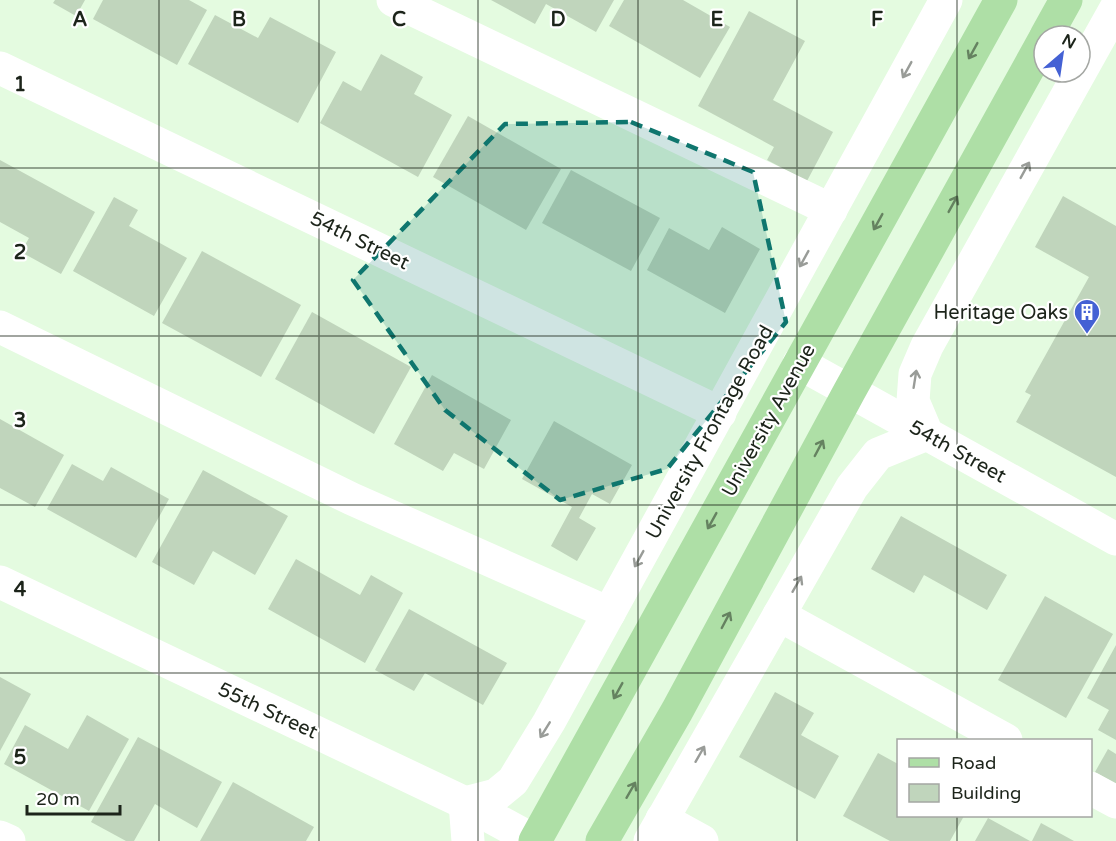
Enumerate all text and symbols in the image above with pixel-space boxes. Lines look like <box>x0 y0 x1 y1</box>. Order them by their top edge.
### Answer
text: A <box>73 8 88 32</box>
text: B <box>232 8 246 32</box>
text: C <box>392 8 406 32</box>
text: D <box>550 8 566 32</box>
text: E <box>711 8 724 32</box>
text: F <box>871 8 883 32</box>
north arrow <box>1032 24 1092 84</box>
text: N <box>1058 30 1079 54</box>
one-way arrow <box>967 42 979 59</box>
one-way arrow <box>901 61 913 78</box>
text: 1 <box>14 73 26 97</box>
one-way arrow <box>1019 162 1031 179</box>
one-way arrow <box>947 196 959 213</box>
street label: 54th Street <box>306 207 413 275</box>
one-way arrow <box>872 212 883 230</box>
text: 2 <box>14 241 26 265</box>
one-way arrow <box>798 250 810 267</box>
building icon: Heritage Oaks <box>1072 297 1102 335</box>
place label: Heritage Oaks <box>934 301 1068 325</box>
street label: University Frontage Road <box>641 321 779 544</box>
street label: University Avenue <box>717 340 821 501</box>
one-way arrow <box>910 370 921 389</box>
text: 3 <box>14 409 26 433</box>
street label: 54th Street <box>905 415 1011 489</box>
one-way arrow <box>814 440 825 458</box>
one-way arrow <box>706 512 718 529</box>
one-way arrow <box>633 550 645 567</box>
one-way arrow <box>791 576 803 593</box>
text: 4 <box>14 578 27 602</box>
one-way arrow <box>720 612 732 629</box>
street label: 55th Street <box>214 677 322 745</box>
one-way arrow <box>612 682 623 700</box>
one-way arrow <box>538 721 551 738</box>
legend <box>897 739 1092 817</box>
text: 5 <box>14 746 26 770</box>
one-way arrow <box>694 746 706 763</box>
text: Road <box>951 752 996 774</box>
scale bar <box>27 778 120 816</box>
one-way arrow <box>626 782 638 799</box>
text: Building <box>951 782 1021 804</box>
text: 20 m <box>36 788 80 810</box>

